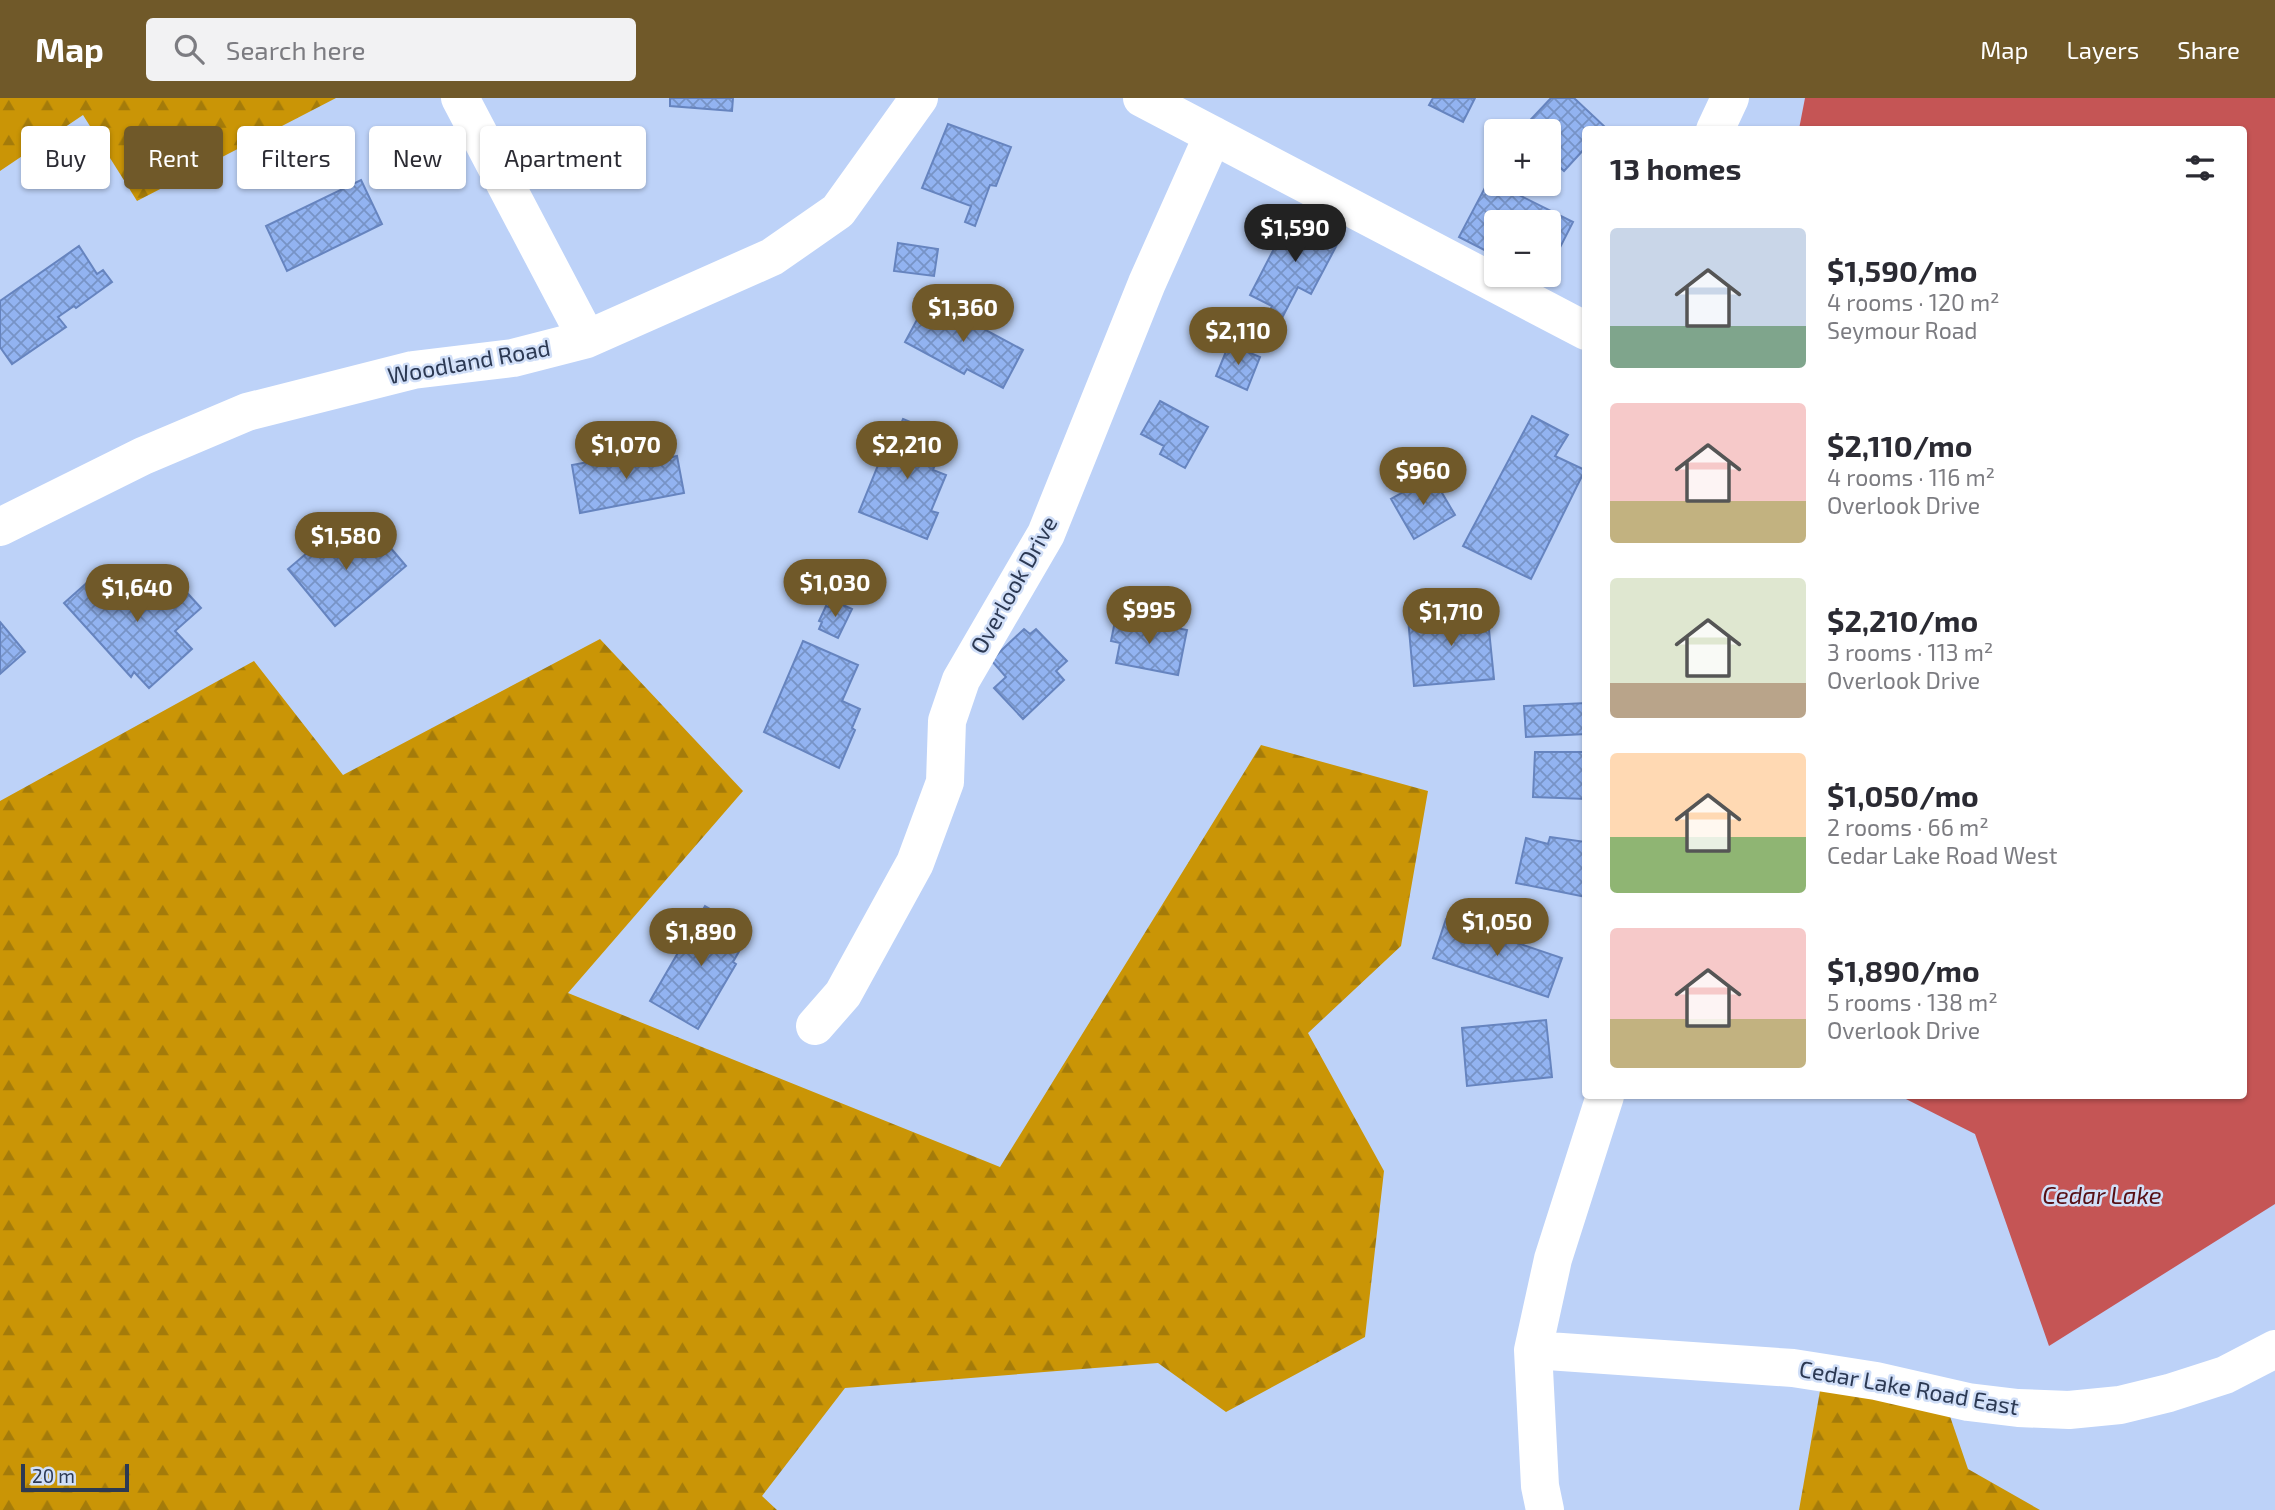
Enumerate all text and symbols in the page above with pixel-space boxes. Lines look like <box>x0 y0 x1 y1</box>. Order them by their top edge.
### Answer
search box <box>146 18 636 81</box>
text: Map <box>35 29 104 69</box>
icon: search <box>170 30 208 68</box>
text: Search here <box>226 34 365 65</box>
text: Map <box>1980 35 2028 64</box>
text: Layers <box>2066 35 2139 64</box>
text: Share <box>2177 35 2240 64</box>
map controls <box>1484 119 1561 287</box>
button: + <box>1484 119 1561 196</box>
chip: Buy <box>21 126 110 189</box>
chip: Rent <box>124 126 223 189</box>
chip: Filters <box>237 126 355 189</box>
chip: New <box>369 126 466 189</box>
chip: Apartment <box>480 126 646 189</box>
icon: filters <box>2181 149 2219 187</box>
text: 13 homes <box>1610 150 1741 186</box>
pin: $1,590 <box>1238 204 1352 264</box>
button: − <box>1484 210 1561 287</box>
text: $1,590 <box>1260 213 1330 241</box>
text: $1,590/mo <box>1827 252 1978 288</box>
icon: home <box>1666 256 1750 340</box>
pin: $1,360 <box>906 285 1020 344</box>
text: 4 rooms · 120 m² <box>1827 288 2000 316</box>
text: $1,360 <box>928 293 998 321</box>
pin: $2,110 <box>1181 308 1295 367</box>
text: $2,110 <box>1205 316 1271 344</box>
text: Seymour Road <box>1827 316 1978 344</box>
street label: Woodland Road <box>385 333 552 389</box>
pin: $1,070 <box>569 422 683 481</box>
pin: $2,210 <box>850 422 964 481</box>
text: $2,110/mo <box>1827 427 1972 463</box>
text: $1,070 <box>591 430 661 458</box>
text: $2,210 <box>872 430 942 458</box>
icon: home <box>1666 431 1750 515</box>
pin: $960 <box>1382 448 1464 507</box>
text: $960 <box>1396 456 1451 484</box>
text: 4 rooms · 116 m² <box>1827 463 1995 491</box>
text: Overlook Drive <box>1827 491 1980 519</box>
street label: Overlook Drive <box>964 511 1062 658</box>
pin: $1,580 <box>289 512 403 572</box>
text: $1,580 <box>311 521 381 549</box>
pin: $1,030 <box>778 560 892 619</box>
pin: $1,640 <box>80 564 194 624</box>
text: $1,030 <box>800 568 870 596</box>
text: $1,640 <box>101 573 173 601</box>
pin: $995 <box>1108 587 1190 646</box>
pin: $1,710 <box>1394 588 1508 648</box>
text: $995 <box>1122 595 1176 623</box>
text: $1,710 <box>1419 597 1483 625</box>
text: $2,210/mo <box>1827 602 1978 638</box>
icon: home <box>1666 606 1750 690</box>
text: 3 rooms · 113 m² <box>1827 638 1993 666</box>
text: Overlook Drive <box>1827 666 1980 694</box>
text: $1,050/mo <box>1827 777 1979 813</box>
icon: home <box>1666 781 1750 865</box>
text: 2 rooms · 66 m² <box>1827 813 1989 841</box>
text: Cedar Lake Road West <box>1827 841 2057 869</box>
pin: $1,050 <box>1440 898 1554 958</box>
text: $1,050 <box>1462 907 1532 935</box>
pin: $1,890 <box>644 908 758 968</box>
text: $1,890 <box>665 917 737 945</box>
text: $1,890/mo <box>1827 952 1980 988</box>
icon: home <box>1666 956 1750 1040</box>
text: 5 rooms · 138 m² <box>1827 988 1998 1016</box>
text: Overlook Drive <box>1827 1016 1980 1044</box>
water label: Cedar Lake <box>2042 1180 2162 1209</box>
street label: Cedar Lake Road East <box>1797 1354 2021 1420</box>
scale bar <box>21 1461 130 1493</box>
text: 20 m <box>32 1464 75 1487</box>

